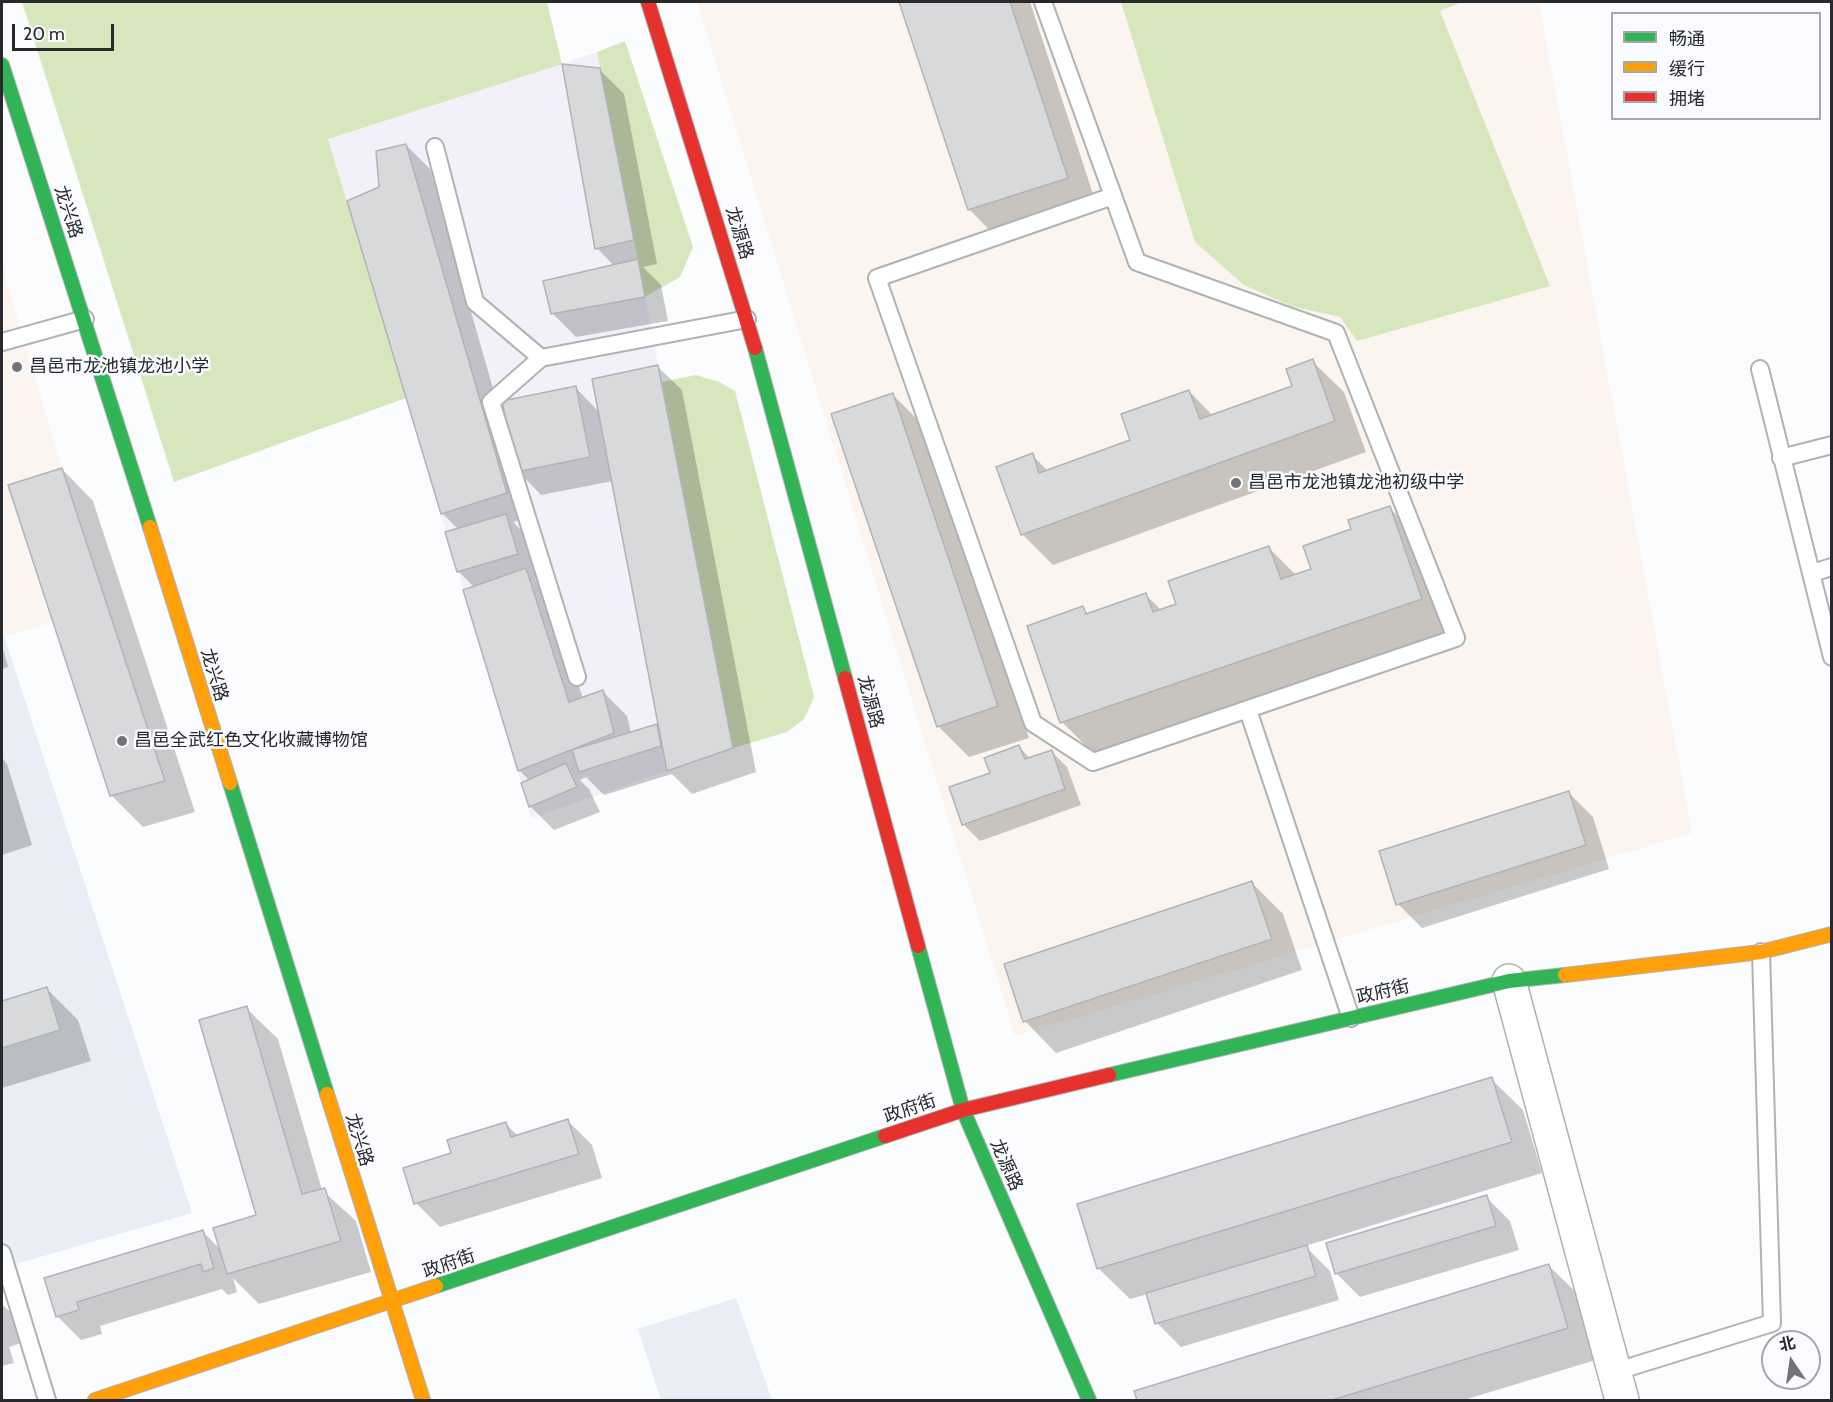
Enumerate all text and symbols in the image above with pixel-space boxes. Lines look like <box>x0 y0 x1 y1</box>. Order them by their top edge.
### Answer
scale bar <box>15 12 117 50</box>
legend <box>1611 12 1821 120</box>
text: 20 m <box>23 23 65 45</box>
text: 畅通 <box>1669 28 1705 50</box>
text: 缓行 <box>1669 58 1705 80</box>
text: 拥堵 <box>1669 88 1705 110</box>
street label: 龙兴路 <box>49 183 87 241</box>
street label: 龙源路 <box>721 204 757 262</box>
place label: 昌邑市龙池镇龙池小学 <box>29 356 209 378</box>
marker: 昌邑市龙池镇龙池小学 <box>10 360 24 374</box>
place label: 昌邑市龙池镇龙池初级中学 <box>1248 472 1464 494</box>
marker: 昌邑市龙池镇龙池初级中学 <box>1229 476 1243 490</box>
street label: 龙兴路 <box>196 646 232 704</box>
street label: 龙源路 <box>853 673 887 731</box>
place label: 昌邑全武红色文化收藏博物馆 <box>134 730 368 752</box>
marker: 昌邑全武红色文化收藏博物馆 <box>115 734 129 748</box>
street label: 政府街 <box>1354 975 1412 1009</box>
street label: 政府街 <box>881 1090 939 1128</box>
street label: 龙兴路 <box>341 1111 377 1169</box>
street label: 龙源路 <box>985 1136 1027 1194</box>
street label: 政府街 <box>420 1245 478 1283</box>
north arrow <box>1761 1330 1821 1390</box>
text: 北 <box>1777 1333 1797 1355</box>

